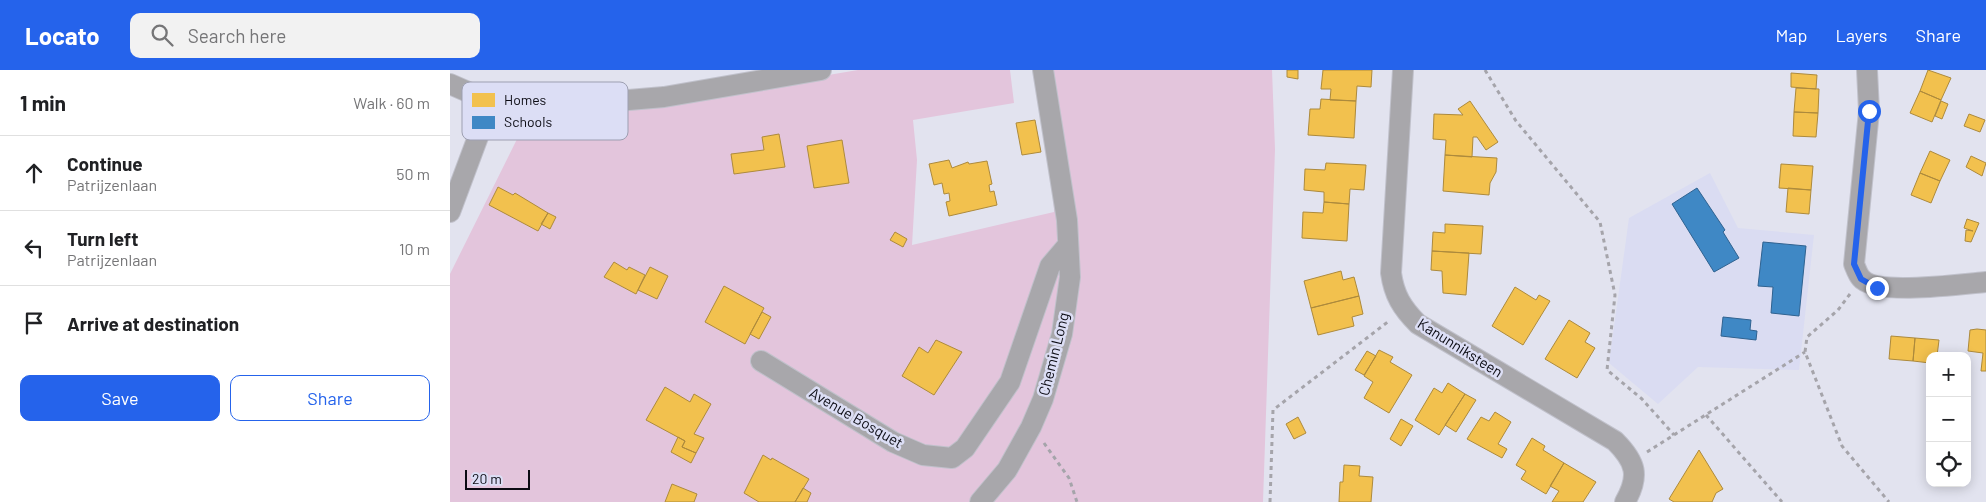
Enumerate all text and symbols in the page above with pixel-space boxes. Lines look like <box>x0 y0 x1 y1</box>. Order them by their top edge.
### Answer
search box <box>130 13 480 58</box>
text: Locato <box>25 21 100 50</box>
icon: search <box>148 21 176 49</box>
text: Search here <box>188 24 286 47</box>
text: Map <box>1775 24 1807 46</box>
text: Layers <box>1835 24 1888 46</box>
text: Share <box>1916 24 1961 46</box>
legend <box>462 82 628 140</box>
text: 1 min <box>20 90 66 115</box>
text: Homes <box>504 91 547 108</box>
text: Walk · 60 m <box>353 93 430 112</box>
route start <box>1858 100 1881 123</box>
text: Schools <box>504 113 552 130</box>
text: Continue <box>67 152 143 175</box>
icon: ahead <box>20 159 48 187</box>
text: 50 m <box>396 164 430 183</box>
text: Patrijzenlaan <box>67 175 157 194</box>
text: Turn left <box>67 227 138 250</box>
icon: left <box>20 234 48 262</box>
text: 10 m <box>399 239 430 258</box>
text: Patrijzenlaan <box>67 250 157 269</box>
route end <box>1866 277 1889 300</box>
icon: arrive <box>20 309 48 337</box>
street label: Chemin Long <box>1034 310 1072 397</box>
text: Arrive at destination <box>67 312 239 335</box>
street label: Kanunniksteen <box>1415 314 1506 380</box>
map controls <box>1926 352 1971 487</box>
button: + <box>1926 352 1971 397</box>
button: Save <box>20 375 220 421</box>
button: Share <box>230 375 430 421</box>
street label: Avenue Bosquet <box>806 383 907 451</box>
button: − <box>1926 397 1971 442</box>
button: locate <box>1926 442 1971 487</box>
scale bar <box>465 467 530 490</box>
text: 20 m <box>472 470 502 487</box>

